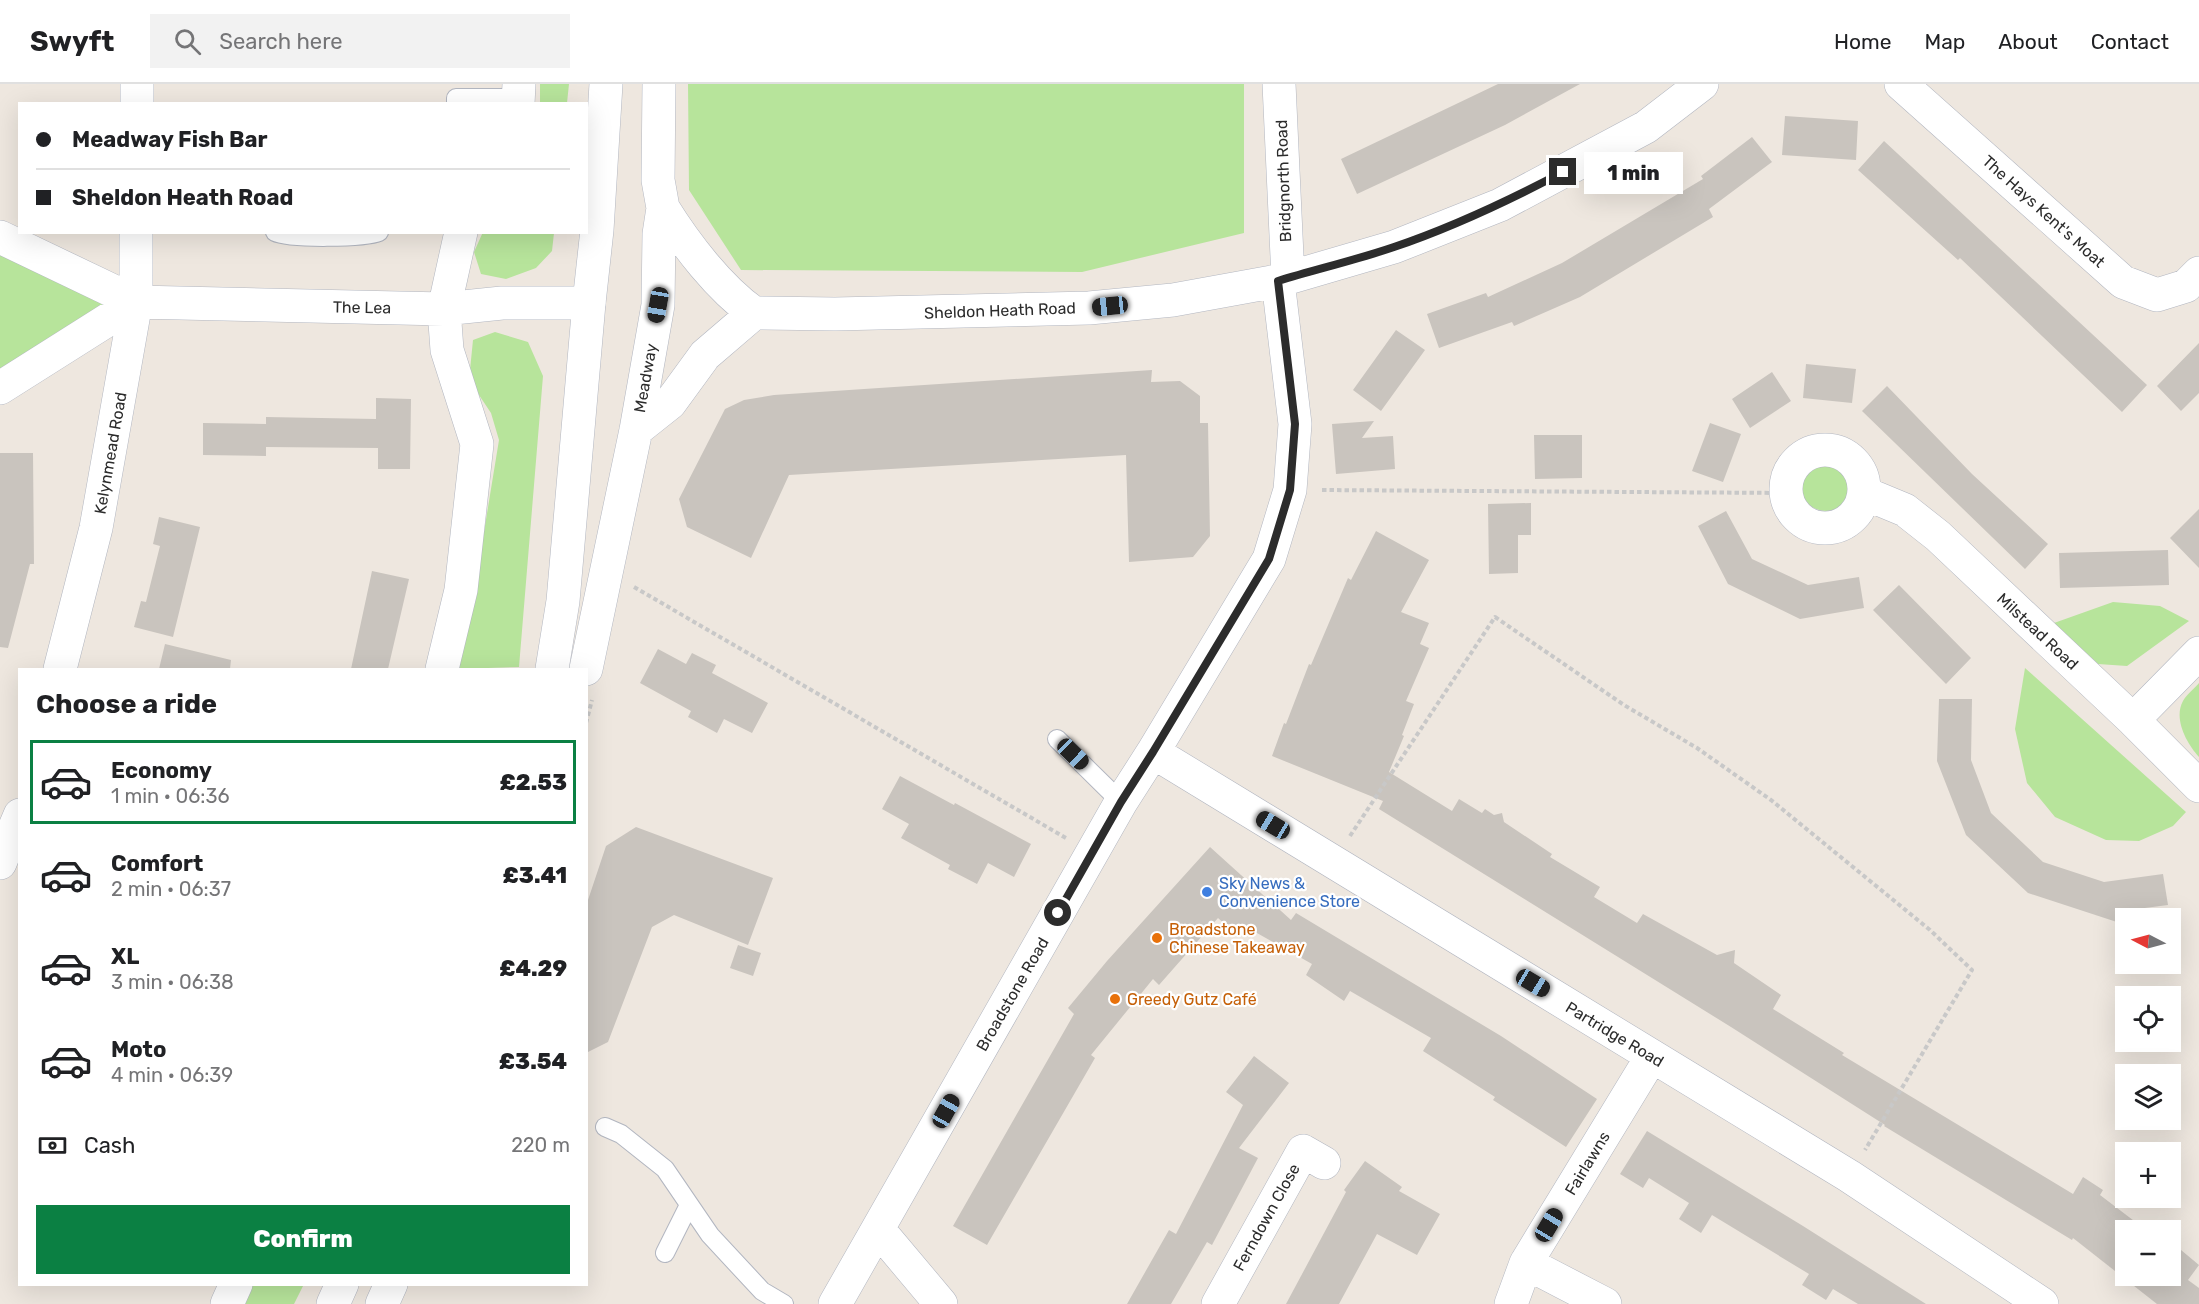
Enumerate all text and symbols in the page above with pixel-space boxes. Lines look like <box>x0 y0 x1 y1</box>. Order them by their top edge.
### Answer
search box <box>150 14 570 68</box>
text: Swyft <box>30 25 114 58</box>
icon: search <box>171 25 204 58</box>
text: Search here <box>219 28 343 55</box>
text: Home <box>1834 29 1891 54</box>
text: Map <box>1924 29 1965 54</box>
text: About <box>1998 29 2058 54</box>
text: Contact <box>2091 29 2169 54</box>
street label: Bridgnorth Road <box>1272 119 1295 243</box>
text: Meadway Fish Bar <box>72 126 268 153</box>
callout: 1 min <box>1584 151 1683 193</box>
street label: The Hays Kent's Moat <box>1978 151 2109 271</box>
route end <box>1549 158 1576 185</box>
text: 1 min <box>1607 161 1660 185</box>
text: Sheldon Heath Road <box>72 184 293 211</box>
car <box>646 286 670 324</box>
car <box>1091 295 1129 317</box>
street label: The Lea <box>333 297 391 318</box>
street label: Sheldon Heath Road <box>924 298 1076 323</box>
street label: Meadway <box>630 342 661 414</box>
street label: Kelynmead Road <box>90 390 131 516</box>
street label: Milstead Road <box>1993 589 2082 674</box>
text: Choose a ride <box>36 688 217 720</box>
car <box>1054 735 1092 773</box>
icon: car <box>39 755 93 809</box>
text: Economy <box>111 757 212 784</box>
text: £2.53 <box>500 769 567 796</box>
text: 1 min · 06:36 <box>111 784 230 808</box>
car <box>1253 808 1293 842</box>
icon: car <box>39 848 93 902</box>
text: Comfort <box>111 850 203 877</box>
text: £3.41 <box>503 862 567 889</box>
place label: Sky News & Convenience Store <box>1219 874 1360 911</box>
text: 2 min · 06:37 <box>111 877 231 901</box>
marker: Sky News & Convenience Store <box>1200 885 1214 899</box>
route start <box>1044 899 1071 926</box>
north arrow <box>2115 908 2181 974</box>
map controls <box>2115 908 2181 1286</box>
place label: Broadstone Chinese Takeaway <box>1169 920 1305 957</box>
marker: Broadstone Chinese Takeaway <box>1150 931 1164 945</box>
street label: Broadstone Road <box>972 934 1053 1055</box>
icon: car <box>39 941 93 995</box>
text: XL <box>111 943 139 970</box>
text: £4.29 <box>499 955 567 982</box>
car <box>1513 966 1553 1000</box>
text: 3 min · 06:38 <box>111 970 234 994</box>
button: locate <box>2115 986 2181 1052</box>
place label: Greedy Gutz Café <box>1127 990 1257 1009</box>
marker: Greedy Gutz Café <box>1108 992 1122 1006</box>
street label: Partridge Road <box>1562 998 1667 1071</box>
icon: car <box>39 1034 93 1088</box>
text: Moto <box>111 1036 166 1063</box>
text: £3.54 <box>499 1048 567 1075</box>
text: 4 min · 06:39 <box>111 1063 233 1087</box>
button: layers <box>2115 1064 2181 1130</box>
car <box>929 1091 963 1131</box>
street label: Fairlawns <box>1561 1128 1614 1199</box>
icon: cash <box>36 1129 69 1162</box>
text: Cash <box>84 1132 135 1159</box>
text: 220 m <box>511 1133 570 1157</box>
button: + <box>2115 1142 2181 1208</box>
street label: Ferndown Close <box>1229 1160 1304 1274</box>
button: Confirm <box>36 1205 570 1274</box>
car <box>1532 1205 1566 1245</box>
button: − <box>2115 1220 2181 1286</box>

